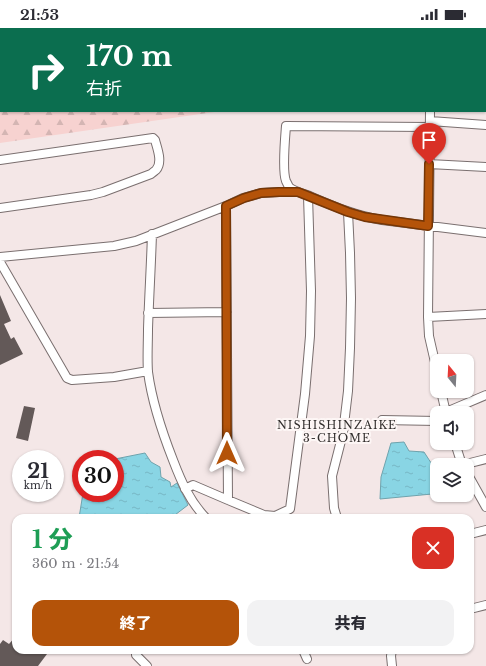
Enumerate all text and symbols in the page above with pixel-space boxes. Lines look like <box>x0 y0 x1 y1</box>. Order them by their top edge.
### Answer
text: 21:53 <box>20 5 59 24</box>
text: 170 m <box>86 39 172 74</box>
icon: right <box>20 44 72 96</box>
text: 右折 <box>86 78 122 100</box>
pin <box>412 123 446 164</box>
icon: arrive <box>418 129 440 151</box>
north arrow <box>430 354 474 398</box>
map controls <box>430 354 474 502</box>
button: sound <box>430 406 474 450</box>
district label: NISHISHINZAIKE 3-CHOME <box>277 418 397 445</box>
position arrow <box>206 432 248 474</box>
speed limit sign: 30 <box>72 450 124 502</box>
button: layers <box>430 458 474 502</box>
text: 21 <box>27 459 49 483</box>
text: km/h <box>24 479 52 492</box>
text: 1 分 <box>32 525 73 554</box>
button: close <box>412 527 454 569</box>
text: 360 m · 21:54 <box>32 555 119 572</box>
button: 終了 <box>32 600 239 646</box>
button: 共有 <box>247 600 454 646</box>

